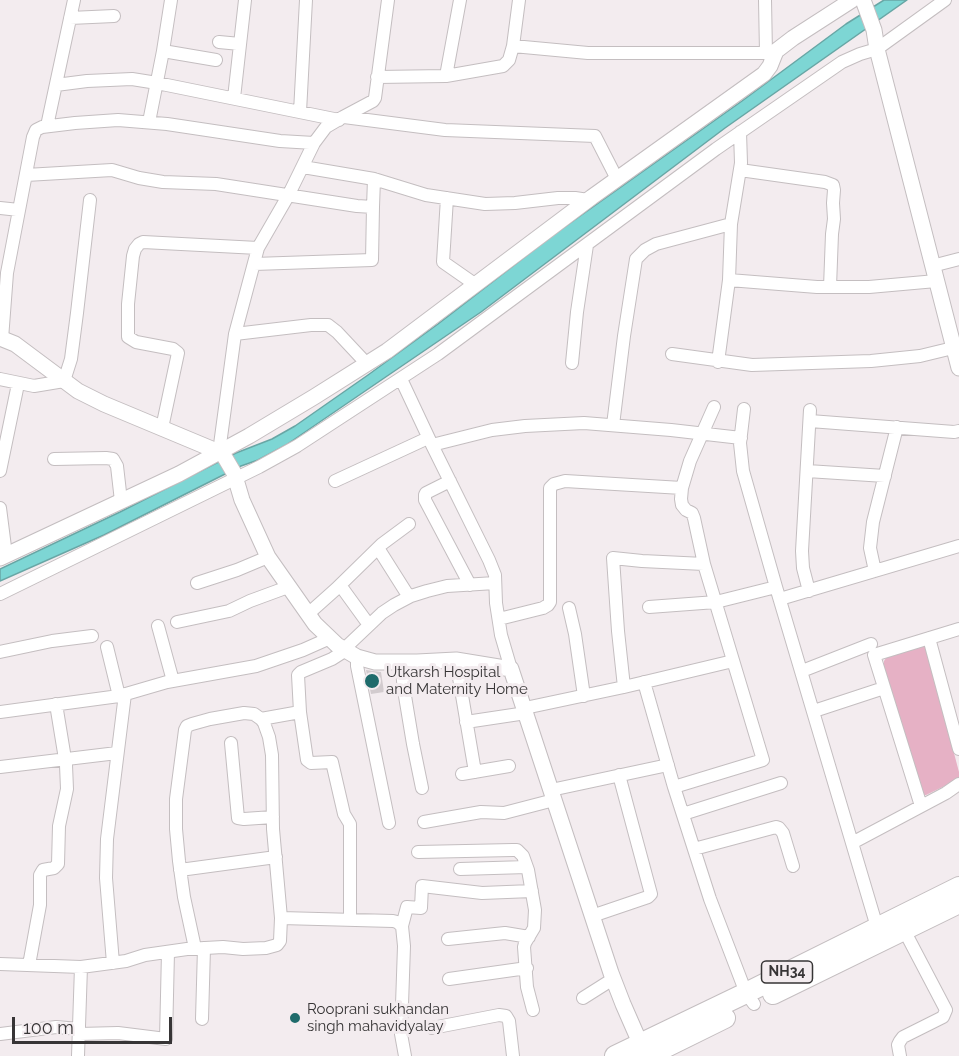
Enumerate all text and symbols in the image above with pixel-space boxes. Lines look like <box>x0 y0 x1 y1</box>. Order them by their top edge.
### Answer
place label: Utkarsh Hospital and Maternity Home <box>386 663 528 698</box>
marker: Utkarsh Hospital and Maternity Home <box>363 672 381 690</box>
road number: NH34 <box>762 961 812 983</box>
place label: Rooprani sukhandan singh mahavidyalay <box>307 1000 449 1035</box>
scale bar <box>15 1005 176 1043</box>
marker: Rooprani sukhandan singh mahavidyalay <box>288 1011 302 1025</box>
text: 100 m <box>23 1017 74 1038</box>

